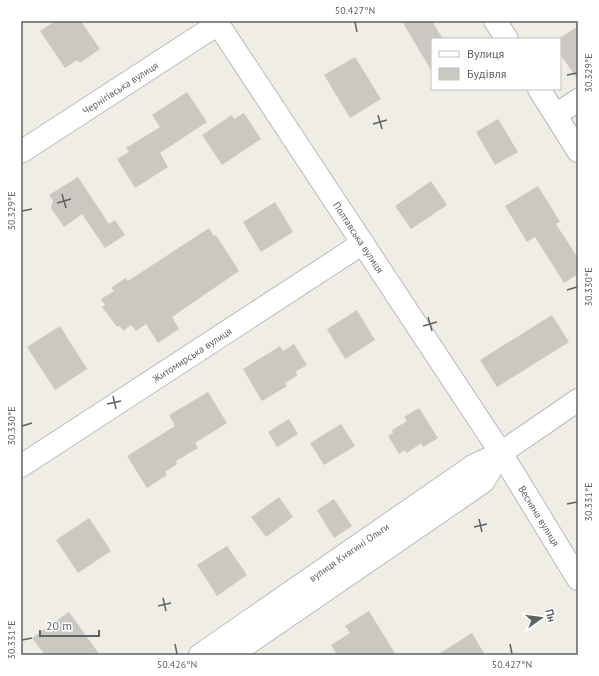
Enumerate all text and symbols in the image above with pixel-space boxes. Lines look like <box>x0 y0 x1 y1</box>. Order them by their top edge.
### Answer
text: 50.427°N <box>335 4 375 17</box>
legend <box>431 38 561 90</box>
text: Вулиця <box>467 46 504 61</box>
text: 30.329°E <box>582 54 595 93</box>
street label: Чернігівська вулиця <box>80 58 161 117</box>
text: Будівля <box>467 66 506 81</box>
text: 30.329°E <box>5 192 18 231</box>
street label: Полтавська вулиця <box>330 199 387 276</box>
text: 30.330°E <box>582 268 595 307</box>
street label: Житомирська вулиця <box>149 324 234 386</box>
text: 30.330°E <box>5 407 18 446</box>
street label: Весняна вулиця <box>516 483 563 549</box>
text: 30.331°E <box>582 483 595 522</box>
street label: вулиця Княгині Ольги <box>306 520 391 584</box>
north arrow <box>521 598 561 638</box>
text: Пн <box>542 608 559 624</box>
scale bar <box>40 612 99 638</box>
text: 20 m <box>46 618 72 633</box>
text: 30.331°E <box>5 621 18 660</box>
text: 50.426°N <box>157 658 197 671</box>
text: 50.427°N <box>492 658 532 671</box>

